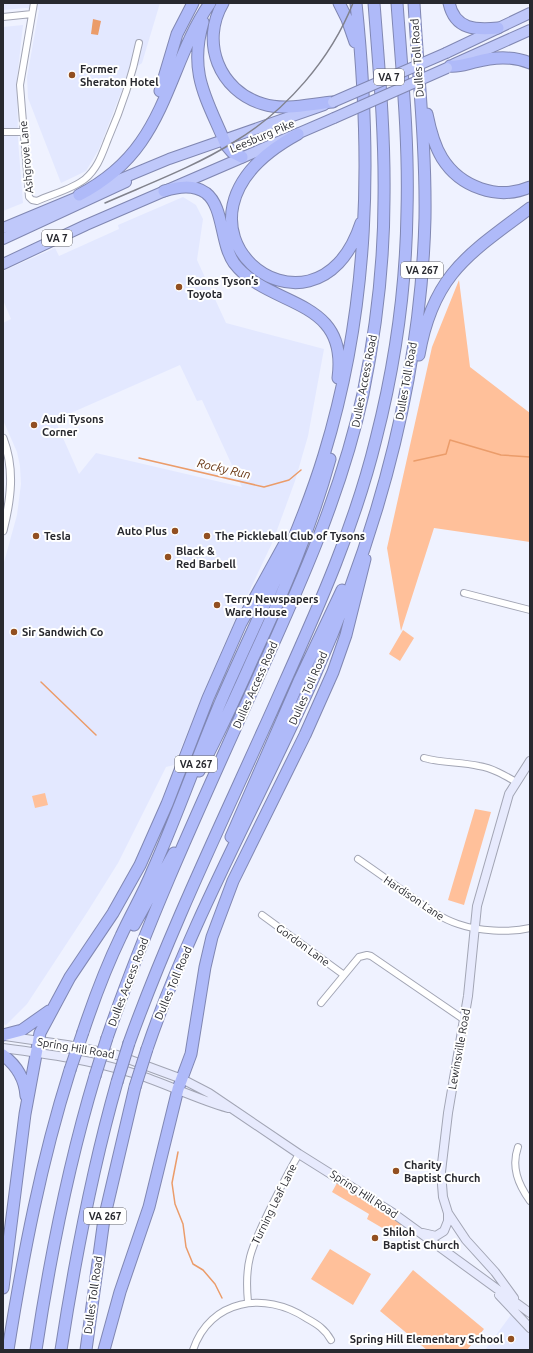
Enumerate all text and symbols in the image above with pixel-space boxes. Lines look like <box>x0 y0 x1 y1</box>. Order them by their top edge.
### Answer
street label: Dulles Toll Road <box>408 18 426 98</box>
place label: Former Sheraton Hotel <box>80 63 159 88</box>
road number: VA 7 <box>374 69 404 85</box>
marker: Former Sheraton Hotel <box>67 70 77 80</box>
street label: Leesburg Pike <box>228 117 296 155</box>
street label: Ashgrove Lane <box>17 120 35 194</box>
road number: VA 7 <box>42 230 72 246</box>
road number: VA 267 <box>401 262 443 278</box>
place label: Koons Tyson’s Toyota <box>187 275 258 300</box>
marker: Koons Tyson’s Toyota <box>174 282 184 292</box>
street label: Dulles Access Road <box>349 334 379 428</box>
street label: Dulles Toll Road <box>393 341 419 421</box>
place label: Audi Tysons Corner <box>42 413 104 438</box>
marker: Audi Tysons Corner <box>29 420 39 430</box>
water label: Rocky Run <box>196 456 252 481</box>
place label: Auto Plus <box>117 525 167 537</box>
marker: Auto Plus <box>170 526 180 536</box>
place label: Tesla <box>44 530 71 542</box>
place label: The Pickleball Club of Tysons <box>215 530 365 542</box>
marker: Tesla <box>31 531 41 541</box>
marker: The Pickleball Club of Tysons <box>202 531 212 541</box>
place label: Black & Red Barbell <box>176 545 237 570</box>
marker: Black & Red Barbell <box>163 552 173 562</box>
place label: Terry Newspapers Ware House <box>225 593 319 618</box>
marker: Terry Newspapers Ware House <box>212 600 222 610</box>
place label: Sir Sandwich Co <box>22 626 104 638</box>
marker: Sir Sandwich Co <box>9 627 19 637</box>
street label: Dulles Access Road <box>230 640 280 730</box>
street label: Dulles Toll Road <box>286 650 330 726</box>
road number: VA 267 <box>175 756 217 772</box>
street label: Hardison Lane <box>382 873 446 923</box>
street label: Gordon Lane <box>274 922 332 968</box>
street label: Dulles Access Road <box>106 936 150 1028</box>
street label: Dulles Toll Road <box>152 944 194 1022</box>
street label: Lewinsville Road <box>446 1008 472 1090</box>
street label: Spring Hill Road <box>36 1035 116 1061</box>
place label: Charity Baptist Church <box>404 1159 480 1184</box>
street label: Turning Leaf Lane <box>249 1162 299 1246</box>
marker: Charity Baptist Church <box>391 1166 401 1176</box>
street label: Spring Hill Road <box>328 1168 400 1220</box>
road number: VA 267 <box>84 1208 126 1224</box>
place label: Shiloh Baptist Church <box>383 1226 459 1251</box>
marker: Shiloh Baptist Church <box>370 1233 380 1243</box>
street label: Dulles Toll Road <box>82 1255 104 1335</box>
place label: Spring Hill Elementary School <box>350 1333 504 1345</box>
marker: Spring Hill Elementary School <box>506 1334 516 1344</box>

